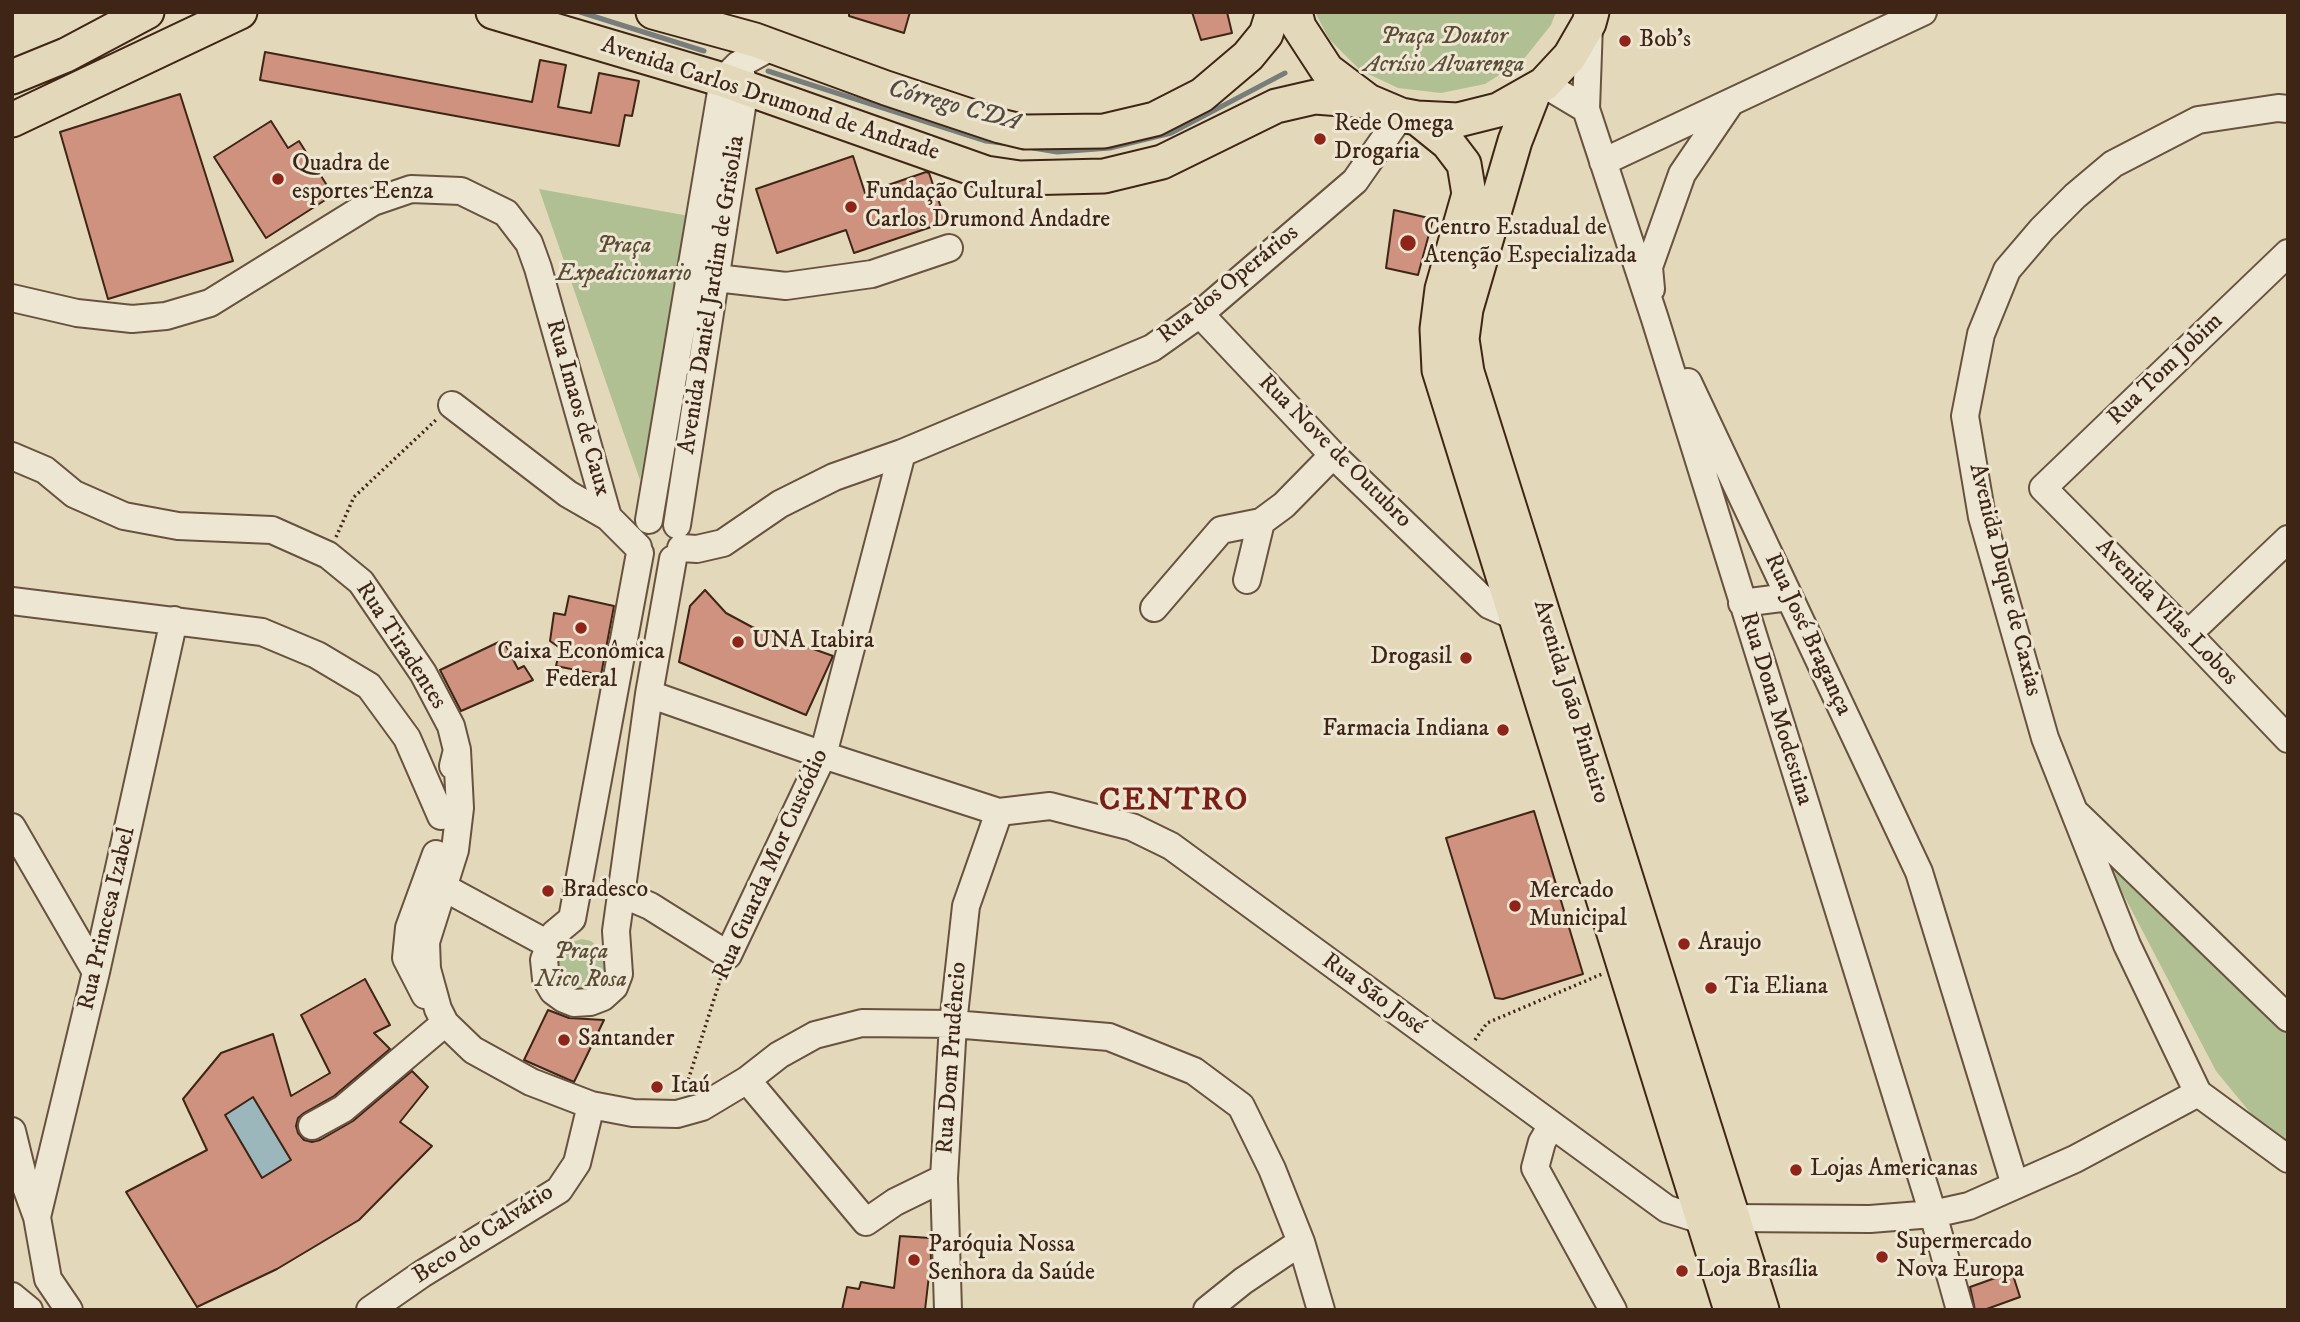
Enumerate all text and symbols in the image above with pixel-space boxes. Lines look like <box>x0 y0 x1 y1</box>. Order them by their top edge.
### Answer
park label: Praça Doutor Acrísio Alvarenga <box>1364 24 1524 80</box>
place label: Bob's <box>1639 27 1691 55</box>
street label: Avenida Carlos Drumond de Andrade <box>597 32 943 168</box>
marker: Bob's <box>1617 33 1633 49</box>
water label: Córrego CDA <box>884 74 1024 140</box>
place label: Rede Omega Drogaria <box>1334 111 1454 167</box>
marker: Rede Omega Drogaria <box>1312 131 1328 147</box>
street label: Avenida Daniel Jardim de Grisolia <box>674 134 752 456</box>
place label: Quadra de esportes Eenza <box>292 151 433 207</box>
marker: Quadra de esportes Eenza <box>270 171 286 187</box>
place label: Fundação Cultural Carlos Drumond Andadre <box>865 179 1110 235</box>
marker: Fundação Cultural Carlos Drumond Andadre <box>843 199 859 215</box>
place label: Centro Estadual de Atenção Especializada <box>1424 215 1637 271</box>
street label: Rua dos Operários <box>1153 219 1305 351</box>
park label: Praça Expedicionario <box>556 233 692 289</box>
marker: Centro Estadual de Atenção Especializada <box>1398 233 1418 253</box>
street label: Rua Tom Jobim <box>2102 308 2230 432</box>
street label: Rua Imaos de Caux <box>538 316 616 500</box>
street label: Rua Nove de Outubro <box>1251 369 1417 535</box>
street label: Avenida Duque de Caxias <box>1961 461 2047 699</box>
street label: Avenida Vilas Lobos <box>2089 534 2243 692</box>
street label: Rua José Bragança <box>1757 549 1857 721</box>
street label: Rua Tiradentes <box>348 577 452 715</box>
street label: Avenida João Pinheiro <box>1525 597 1615 807</box>
street label: Rua Dona Modestina <box>1732 609 1818 809</box>
marker: Caixa Econômica Federal <box>573 620 589 636</box>
place label: UNA Itabira <box>752 628 874 656</box>
marker: UNA Itabira <box>730 634 746 650</box>
place label: Caixa Econômica Federal <box>497 639 665 695</box>
place label: Drogasil <box>1370 644 1452 672</box>
marker: Drogasil <box>1458 650 1474 666</box>
place label: Farmacia Indiana <box>1322 716 1489 744</box>
marker: Farmacia Indiana <box>1495 722 1511 738</box>
street label: Rua Guarda Mor Custódio <box>708 745 836 985</box>
district label: CENTRO <box>1100 783 1248 821</box>
street label: Rua Princesa Izabel <box>73 825 143 1013</box>
place label: Bradesco <box>562 877 648 905</box>
place label: Mercado Municipal <box>1529 878 1627 934</box>
marker: Bradesco <box>540 883 556 899</box>
marker: Mercado Municipal <box>1507 898 1523 914</box>
place label: Araujo <box>1698 930 1761 958</box>
marker: Araujo <box>1676 936 1692 952</box>
park label: Praça Nico Rosa <box>535 939 627 995</box>
street label: Rua São José <box>1316 948 1430 1042</box>
street label: Rua Dom Prudêncio <box>932 961 974 1155</box>
place label: Tia Eliana <box>1725 974 1828 1002</box>
marker: Tia Eliana <box>1703 980 1719 996</box>
place label: Santander <box>578 1026 674 1054</box>
marker: Santander <box>556 1032 572 1048</box>
place label: Itaú <box>671 1073 710 1101</box>
marker: Itaú <box>649 1079 665 1095</box>
place label: Lojas Americanas <box>1810 1156 1978 1184</box>
marker: Lojas Americanas <box>1788 1162 1804 1178</box>
street label: Beco do Calvário <box>408 1179 560 1291</box>
place label: Supermercado Nova Europa <box>1896 1229 2032 1285</box>
place label: Paróquia Nossa Senhora da Saúde <box>928 1232 1095 1288</box>
marker: Supermercado Nova Europa <box>1874 1249 1890 1265</box>
marker: Paróquia Nossa Senhora da Saúde <box>906 1252 922 1268</box>
place label: Loja Brasília <box>1696 1257 1818 1285</box>
marker: Loja Brasília <box>1674 1263 1690 1279</box>

